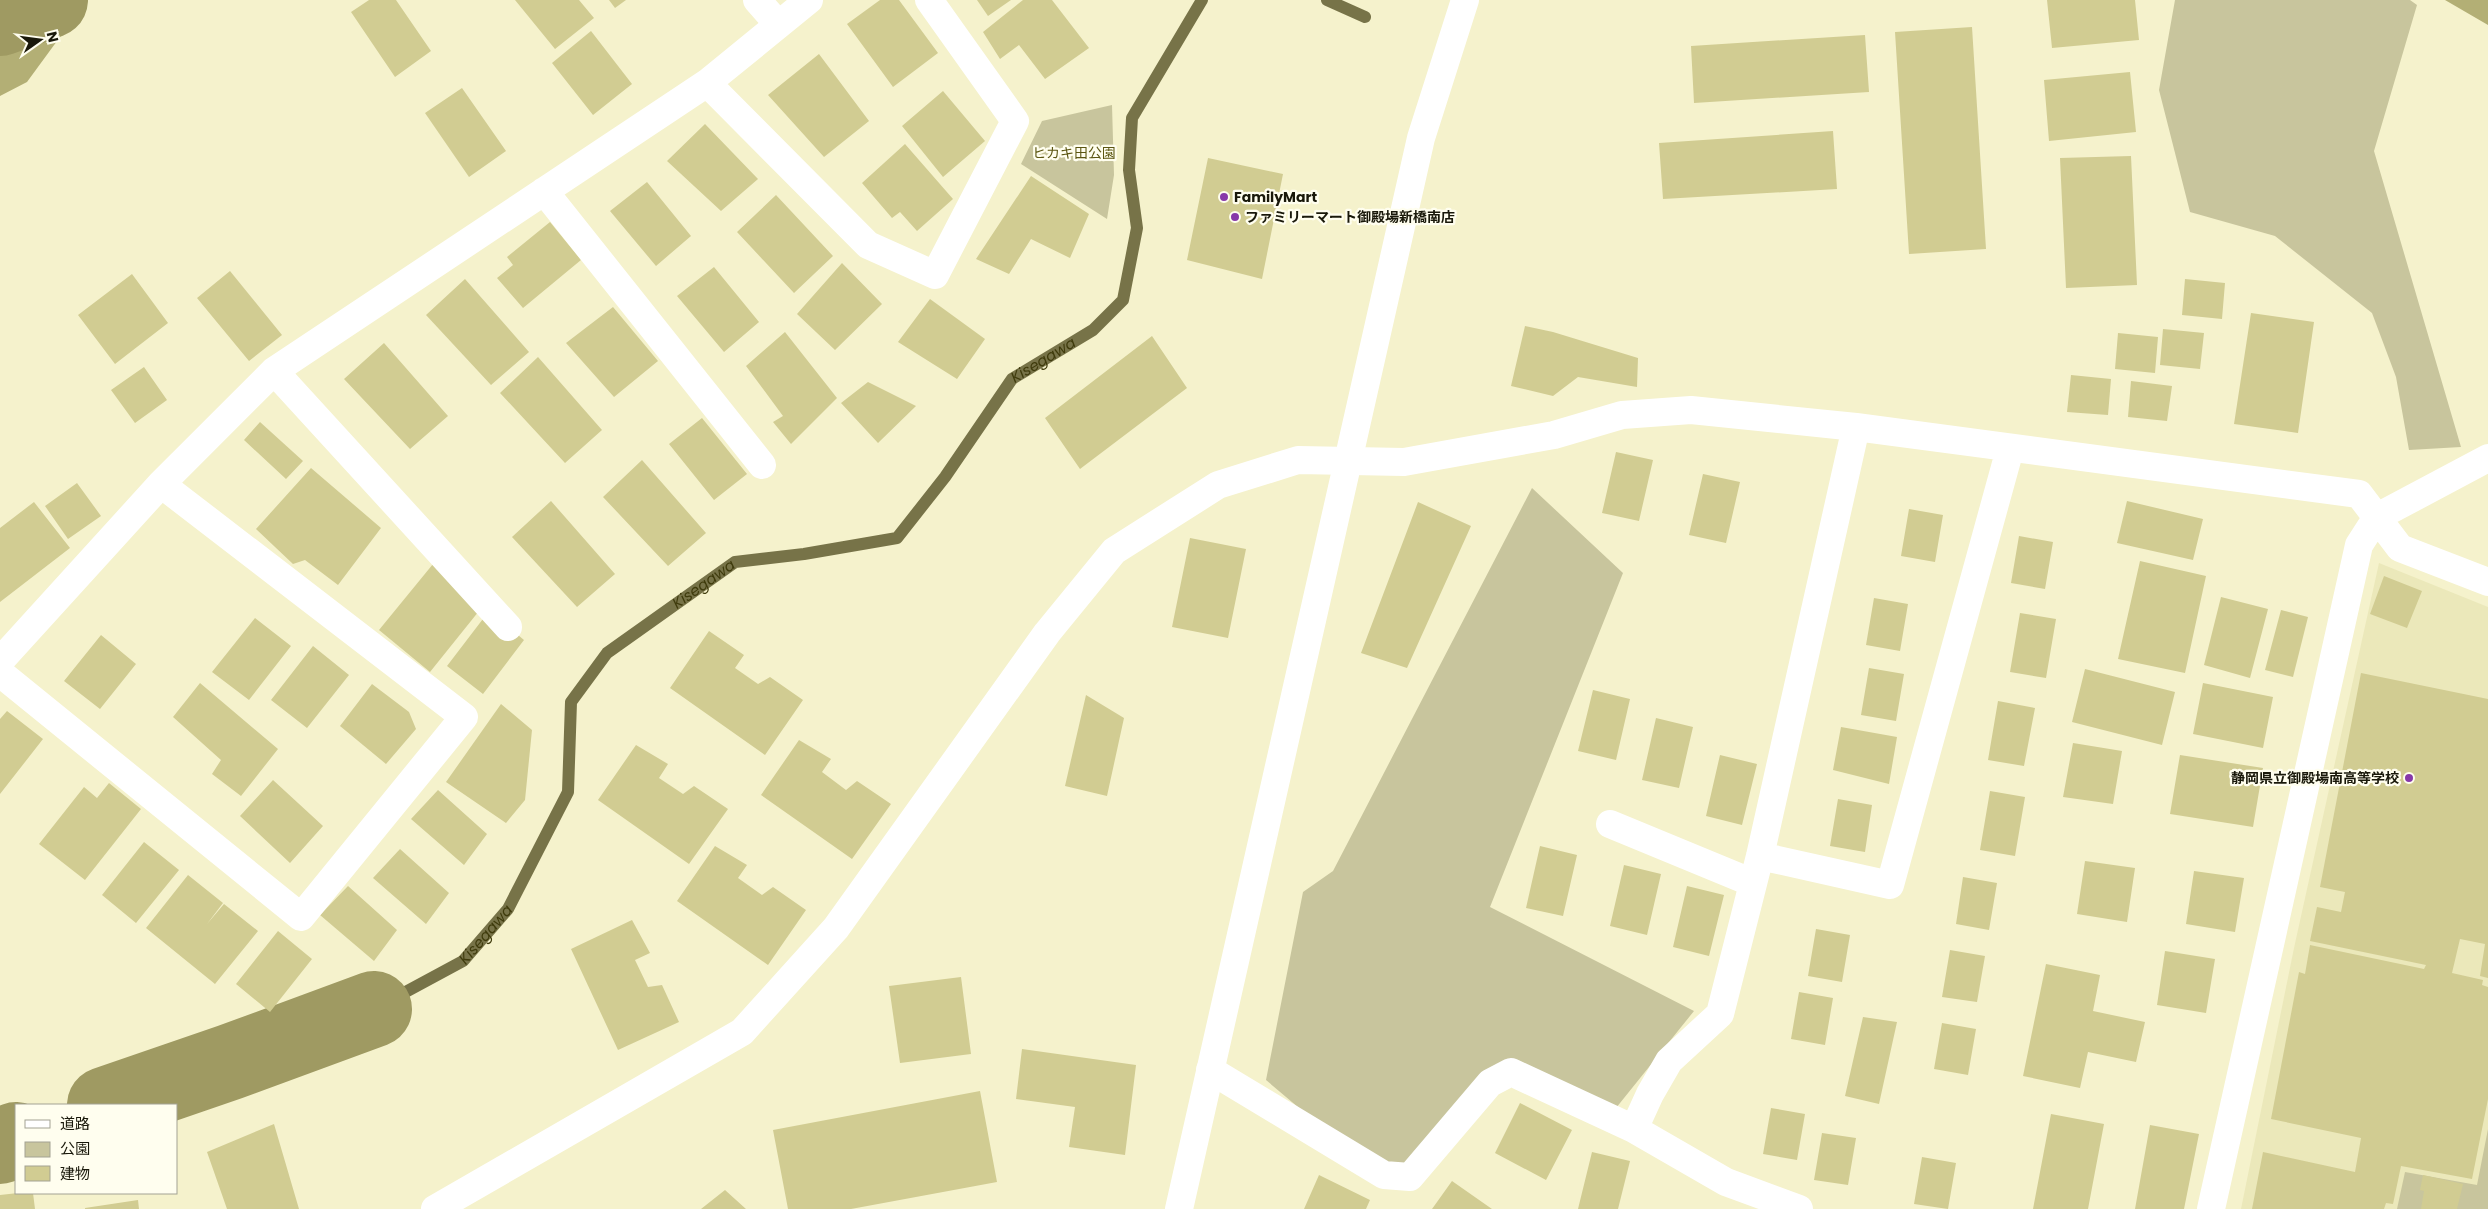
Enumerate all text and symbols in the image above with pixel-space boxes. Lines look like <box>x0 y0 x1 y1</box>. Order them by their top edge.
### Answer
north arrow <box>15 15 65 65</box>
text: N <box>42 29 64 44</box>
park label: ヒカキ田公園 <box>1032 143 1116 163</box>
place label: FamilyMart <box>1234 187 1317 207</box>
marker: FamilyMart <box>1218 191 1230 203</box>
place label: ファミリーマート御殿場新橋南店 <box>1245 207 1455 227</box>
marker: ファミリーマート御殿場新橋南店 <box>1229 211 1241 223</box>
water label: Kisegawa <box>1007 332 1080 387</box>
water label: Kisegawa <box>668 554 739 613</box>
place label: 静岡県立御殿場南高等学校 <box>2231 768 2399 788</box>
marker: 静岡県立御殿場南高等学校 <box>2403 772 2415 784</box>
water label: Kisegawa <box>454 900 517 969</box>
legend <box>15 1104 178 1194</box>
text: 道路 <box>60 1113 90 1134</box>
text: 公園 <box>60 1138 90 1159</box>
text: 建物 <box>60 1163 90 1184</box>

